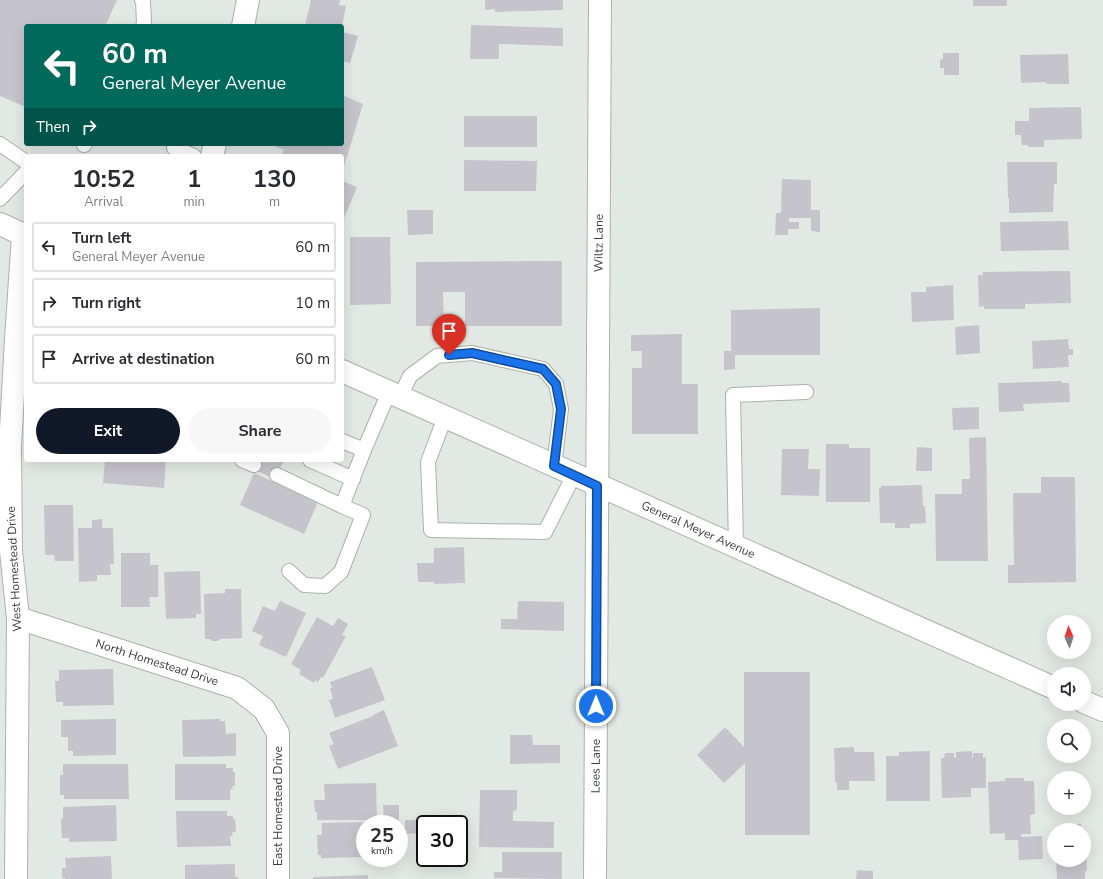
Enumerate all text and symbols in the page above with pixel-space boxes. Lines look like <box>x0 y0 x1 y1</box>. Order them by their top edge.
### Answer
text: 60 m <box>102 35 168 73</box>
icon: left <box>36 40 88 92</box>
text: General Meyer Avenue <box>102 71 286 95</box>
icon: right <box>78 116 100 138</box>
text: Then <box>36 117 70 137</box>
text: 10:52 <box>72 163 135 195</box>
text: 1 <box>187 163 201 195</box>
text: 130 <box>253 163 296 195</box>
text: Arrival <box>84 193 123 211</box>
text: min <box>183 193 205 211</box>
text: m <box>269 193 280 211</box>
street label: Wiltz Lane <box>590 214 607 272</box>
text: Turn left <box>72 228 131 248</box>
icon: left <box>38 236 60 258</box>
text: 60 m <box>295 237 330 257</box>
text: General Meyer Avenue <box>72 248 205 266</box>
icon: right <box>38 292 60 314</box>
text: Turn right <box>72 293 141 313</box>
text: 10 m <box>295 293 330 313</box>
pin <box>432 314 466 355</box>
icon: arrive <box>438 320 460 342</box>
icon: arrive <box>38 348 60 370</box>
text: Arrive at destination <box>72 349 215 369</box>
text: 60 m <box>295 349 330 369</box>
button: Exit <box>36 408 180 454</box>
button: Share <box>188 408 332 454</box>
street label: General Meyer Avenue <box>639 497 758 562</box>
street label: West Homestead Drive <box>3 506 25 632</box>
north arrow <box>1047 615 1091 659</box>
map controls <box>1047 615 1091 867</box>
street label: North Homestead Drive <box>94 635 220 690</box>
button: sound <box>1047 667 1091 711</box>
position arrow <box>575 685 617 727</box>
button: search <box>1047 719 1091 763</box>
street label: Lees Lane <box>587 739 604 793</box>
street label: East Homestead Drive <box>270 746 286 866</box>
button: + <box>1047 771 1091 815</box>
speed limit sign: 30 <box>416 815 468 867</box>
text: 25 <box>370 822 394 849</box>
button: − <box>1047 823 1091 867</box>
text: km/h <box>371 844 393 858</box>

